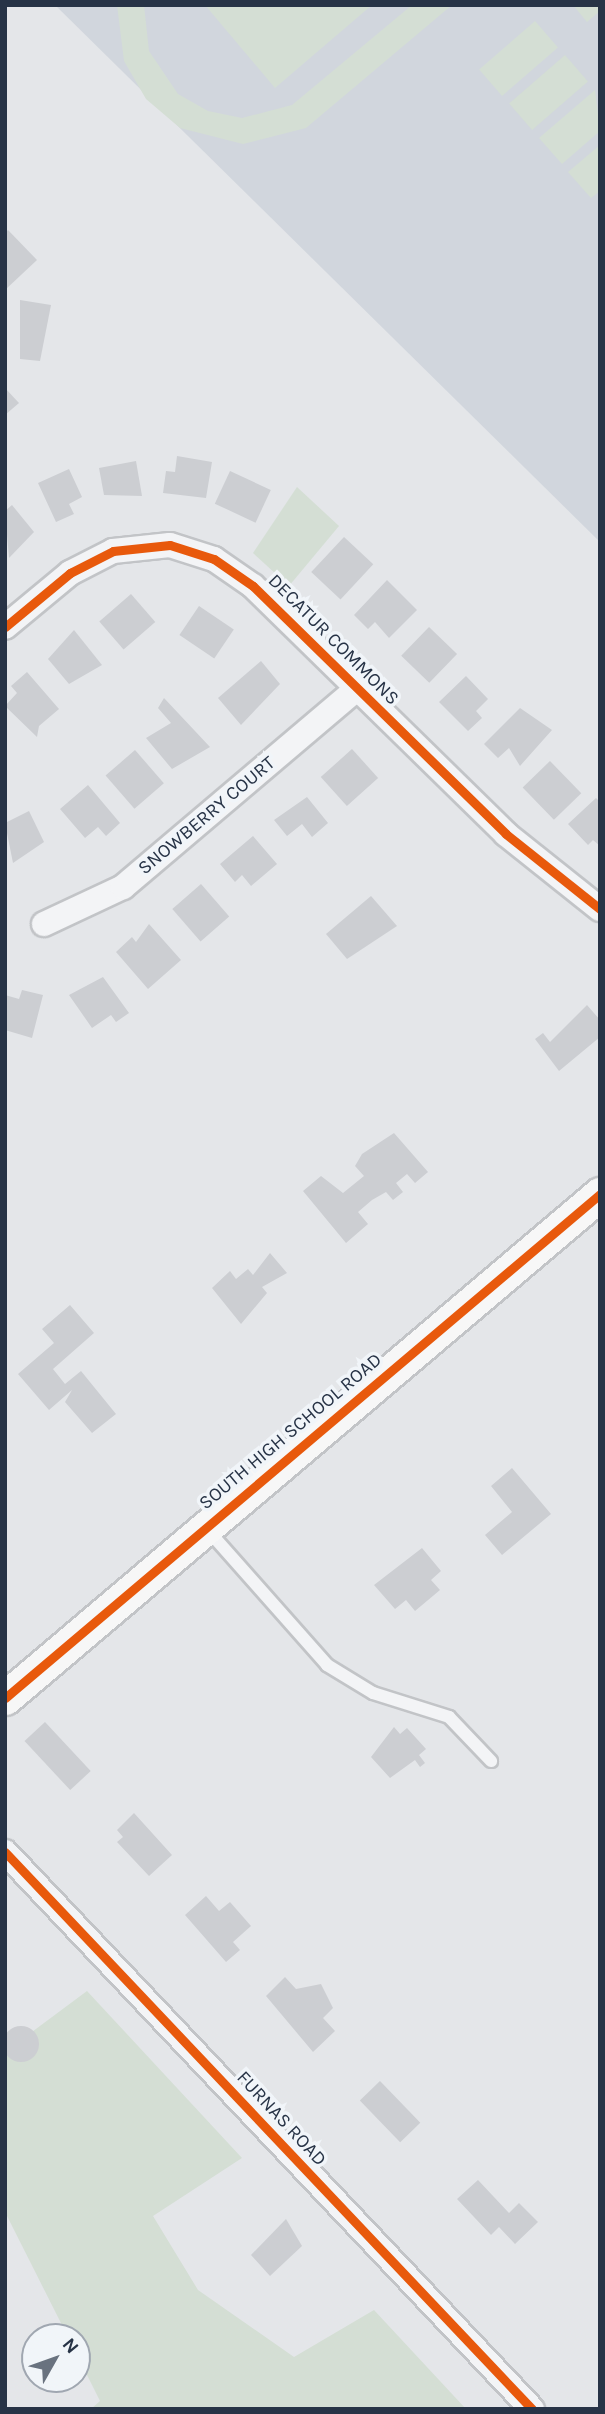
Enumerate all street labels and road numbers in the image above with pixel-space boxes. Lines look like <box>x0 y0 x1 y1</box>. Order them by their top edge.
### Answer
street label: DECATUR COMMONS <box>263 570 403 710</box>
street label: SNOWBERRY COURT <box>134 752 280 880</box>
street label: SOUTH HIGH SCHOOL ROAD <box>195 1349 387 1515</box>
street label: FURNAS ROAD <box>231 2067 331 2171</box>

